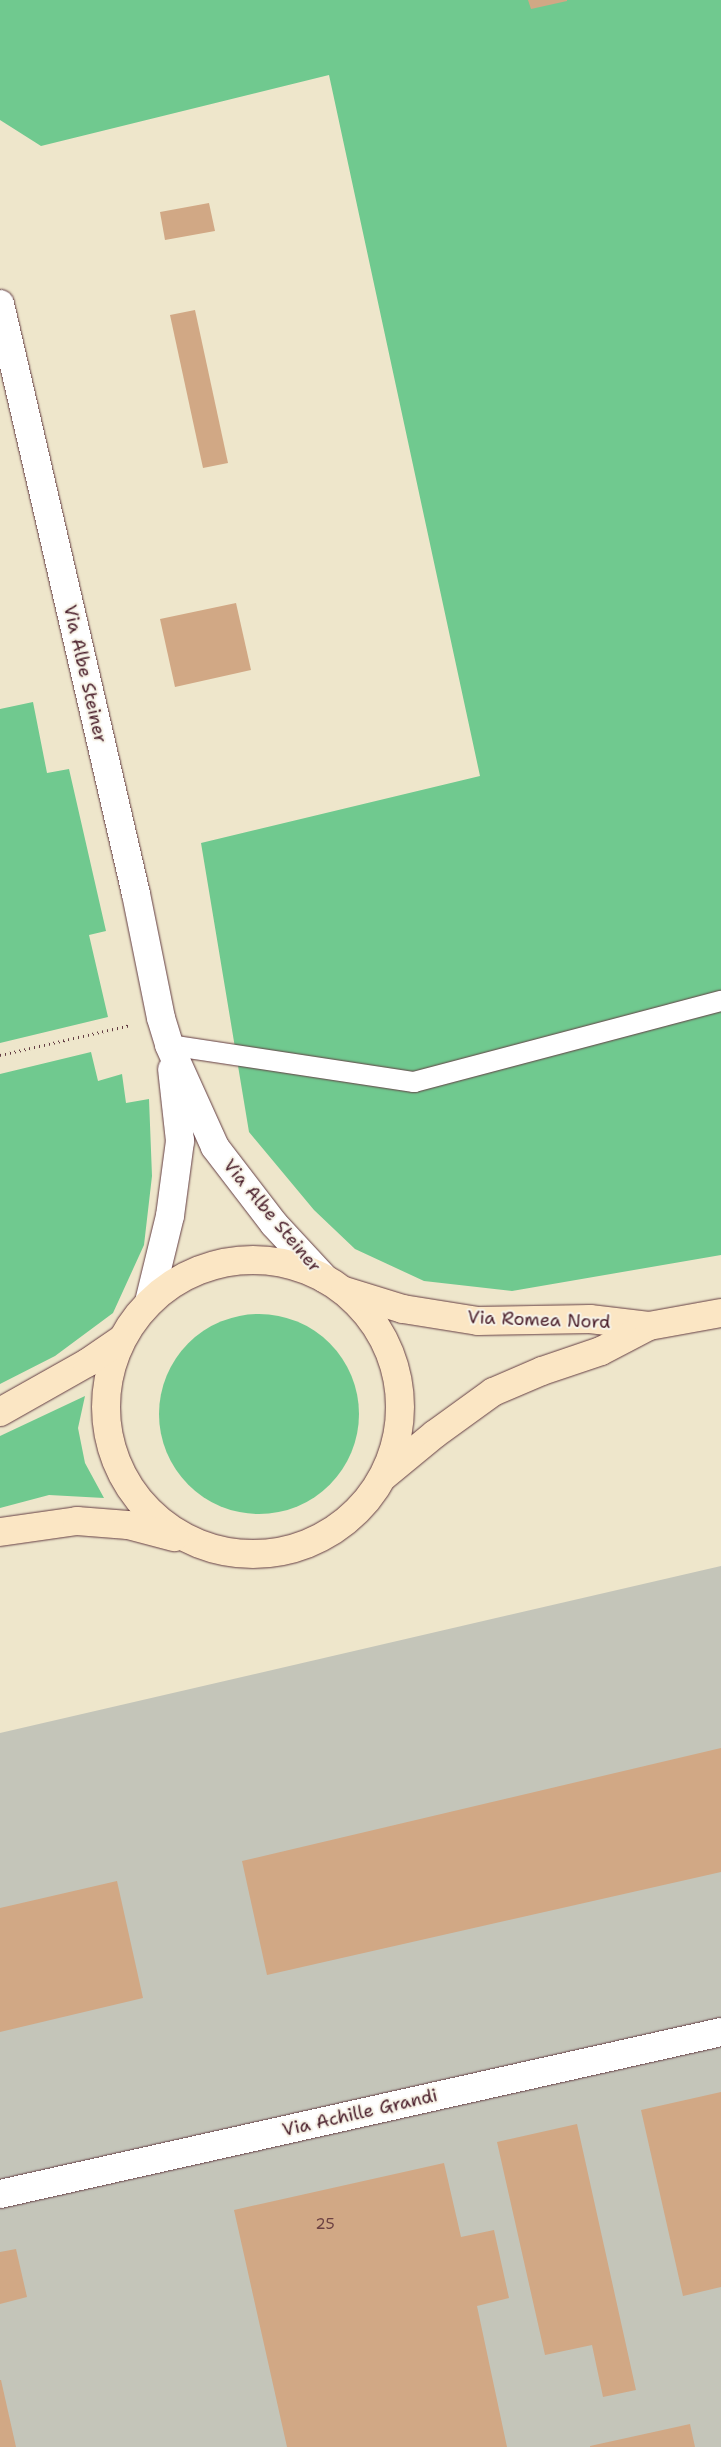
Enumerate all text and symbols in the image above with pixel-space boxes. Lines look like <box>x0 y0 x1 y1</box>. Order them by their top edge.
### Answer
street label: Via Albe Steiner <box>59 603 111 745</box>
street label: Via Albe Steiner <box>218 1155 326 1277</box>
street label: Via Romea Nord <box>467 1307 611 1333</box>
street label: Via Achille Grandi <box>280 2085 440 2141</box>
house number: 25 <box>315 2216 335 2234</box>

